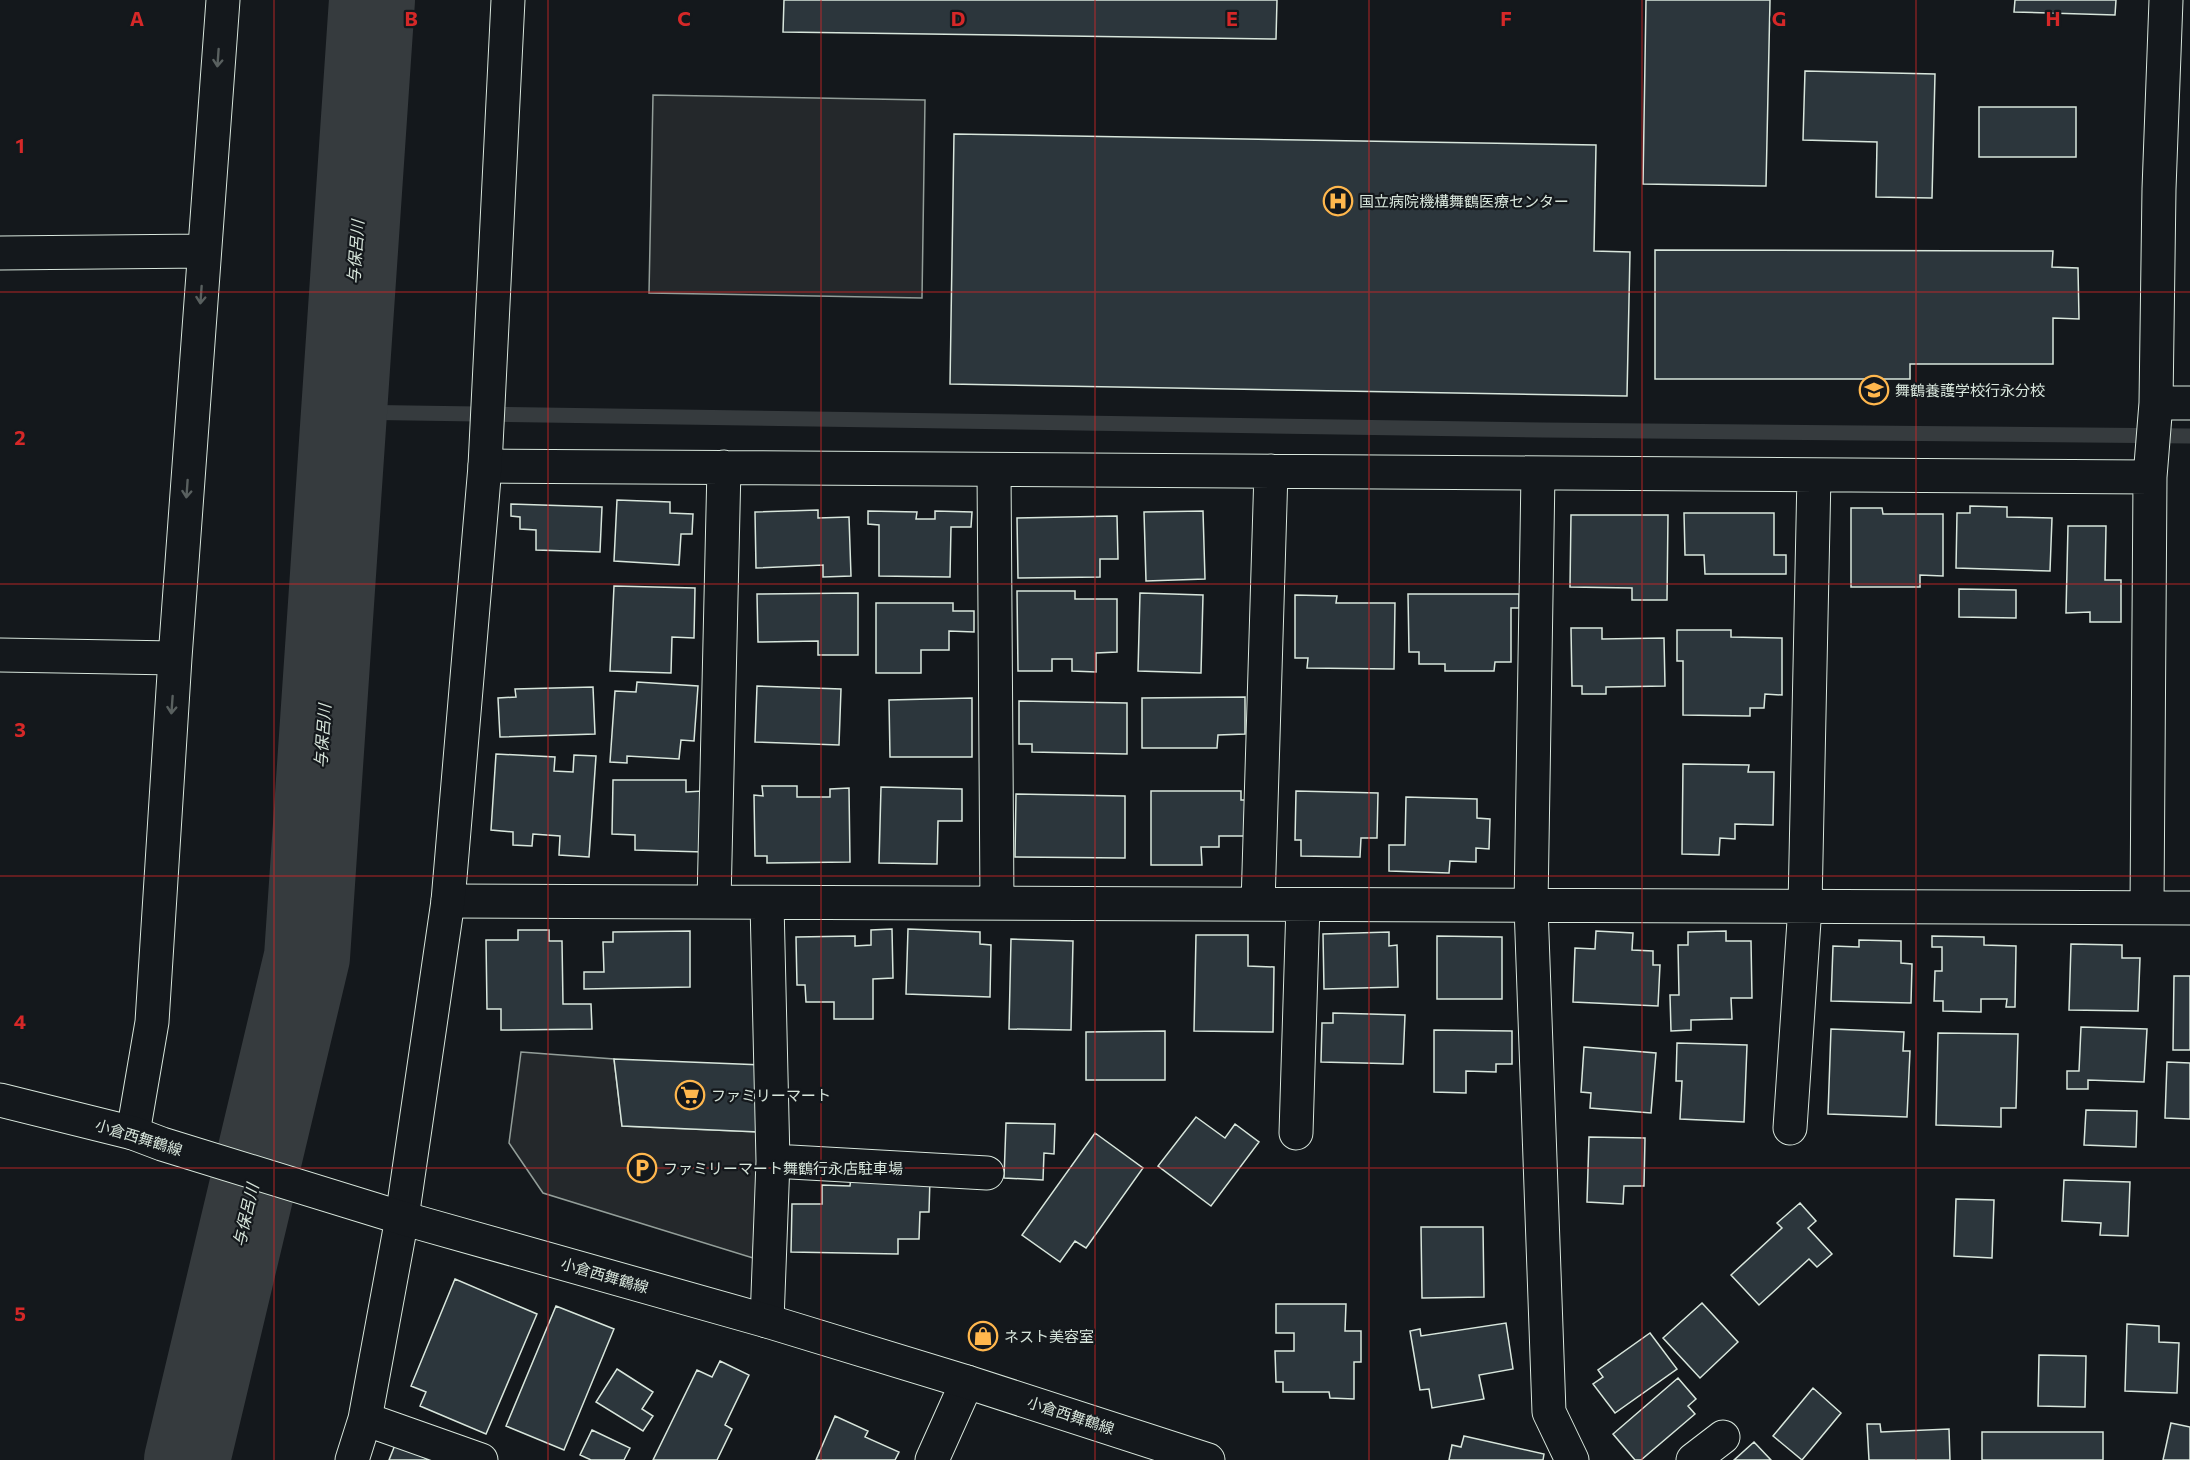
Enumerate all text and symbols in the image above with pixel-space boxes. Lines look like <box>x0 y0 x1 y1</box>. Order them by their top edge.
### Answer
text: A <box>130 6 144 30</box>
text: B <box>404 6 418 30</box>
text: C <box>677 6 691 30</box>
text: D <box>951 6 965 30</box>
text: E <box>1226 6 1238 30</box>
text: F <box>1500 6 1512 30</box>
text: G <box>1772 6 1786 30</box>
text: H <box>2046 6 2061 30</box>
one-way arrow <box>213 48 224 68</box>
text: 1 <box>15 133 25 157</box>
hospital icon: 国立病院機構舞鶴医療センター <box>1322 185 1354 217</box>
place label: 国立病院機構舞鶴医療センター <box>1359 192 1569 210</box>
water label: 与保呂川 <box>343 217 367 285</box>
one-way arrow <box>195 284 206 304</box>
school or university icon: 舞鶴養護学校行永分校 <box>1858 374 1890 406</box>
place label: 舞鶴養護学校行永分校 <box>1895 381 2045 399</box>
text: 2 <box>14 425 26 449</box>
one-way arrow <box>181 479 192 499</box>
one-way arrow <box>166 694 177 714</box>
water label: 与保呂川 <box>310 701 334 769</box>
text: 3 <box>14 717 26 741</box>
text: 4 <box>14 1009 26 1033</box>
supermarket icon: ファミリーマート <box>674 1079 706 1111</box>
place label: ファミリーマート <box>711 1086 831 1104</box>
street label: 小倉西舞鶴線 <box>93 1115 185 1159</box>
parking icon: ファミリーマート舞鶴行永店駐車場 <box>626 1152 658 1184</box>
place label: ファミリーマート舞鶴行永店駐車場 <box>663 1159 903 1177</box>
water label: 与保呂川 <box>229 1180 262 1248</box>
street label: 小倉西舞鶴線 <box>559 1254 651 1296</box>
text: 5 <box>14 1301 26 1325</box>
shop icon: ネスト美容室 <box>967 1320 999 1352</box>
place label: ネスト美容室 <box>1004 1327 1094 1345</box>
street label: 小倉西舞鶴線 <box>1025 1393 1117 1437</box>

